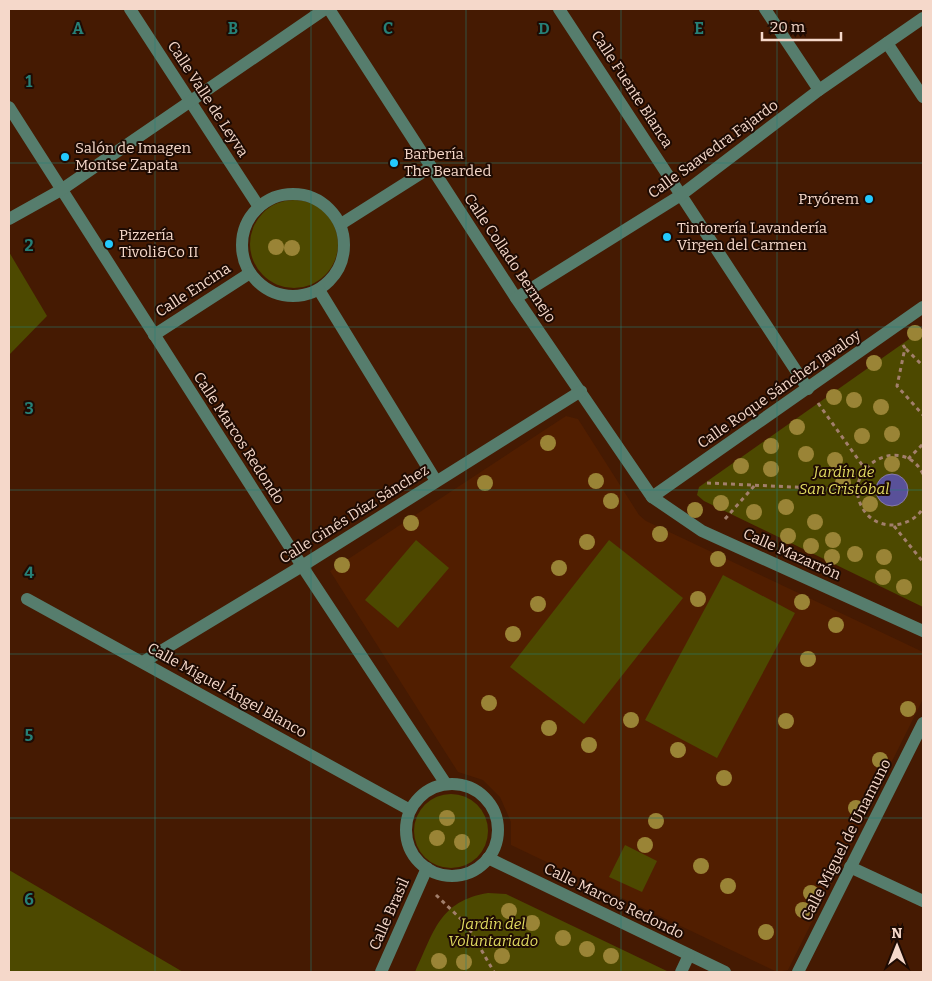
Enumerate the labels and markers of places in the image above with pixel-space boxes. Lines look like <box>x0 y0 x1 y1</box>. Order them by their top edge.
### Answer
place label: Salón de Imagen Montse Zapata <box>75 139 192 174</box>
place label: Barbería The Bearded <box>404 145 491 180</box>
marker: Salón de Imagen Montse Zapata <box>59 151 71 163</box>
marker: Barbería The Bearded <box>388 157 400 169</box>
place label: Pryórem <box>798 190 860 208</box>
marker: Pryórem <box>863 193 875 205</box>
place label: Tintorería Lavandería Virgen del Carmen <box>677 219 827 254</box>
place label: Pizzería Tivoli&Co II <box>119 226 199 261</box>
marker: Tintorería Lavandería Virgen del Carmen <box>661 231 673 243</box>
marker: Pizzería Tivoli&Co II <box>103 238 115 250</box>

